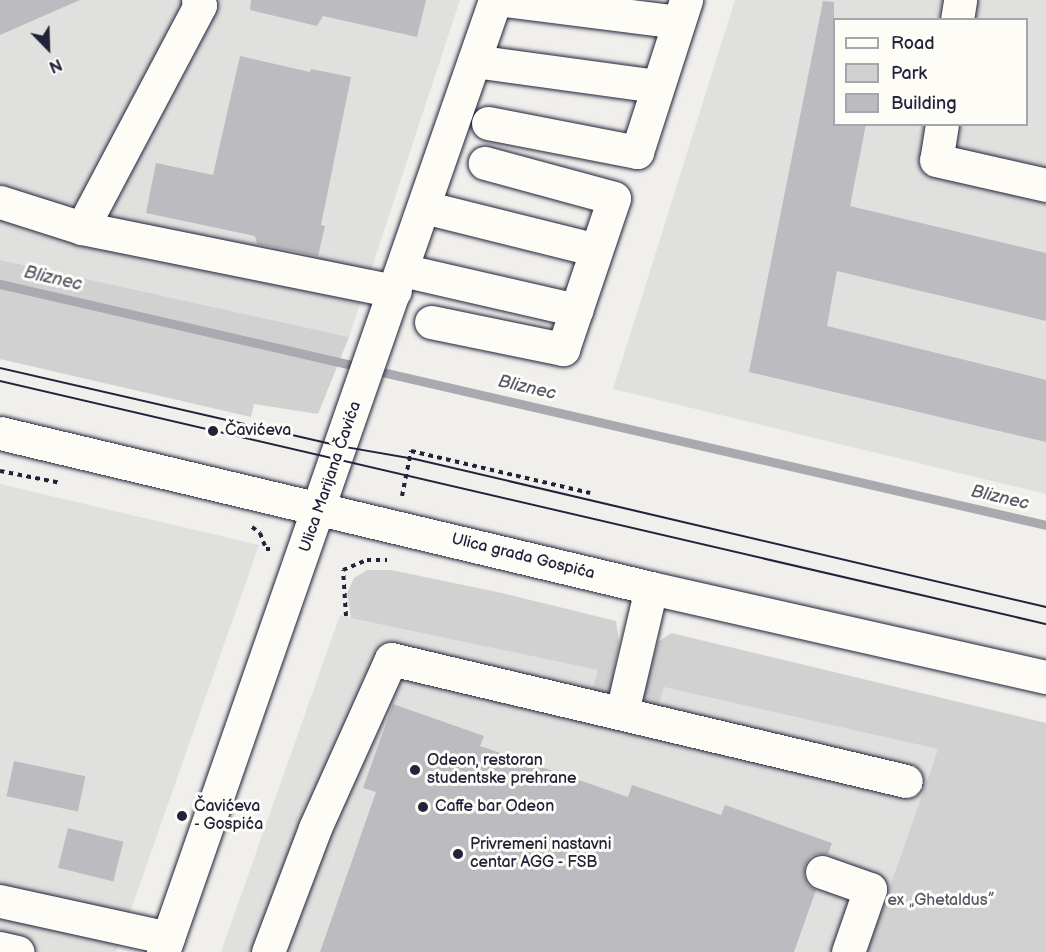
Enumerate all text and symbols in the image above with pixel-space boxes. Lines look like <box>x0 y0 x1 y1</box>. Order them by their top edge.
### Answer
north arrow <box>18 18 78 78</box>
legend <box>833 18 1028 126</box>
text: Road <box>891 33 935 54</box>
text: N <box>46 54 64 76</box>
text: Park <box>891 63 927 84</box>
text: Building <box>891 93 957 114</box>
water label: Bliznec <box>22 262 84 296</box>
water label: Bliznec <box>496 371 558 405</box>
street label: Ulica Marijana Čavića <box>296 399 366 555</box>
place label: Čavićeva <box>225 421 291 441</box>
marker: Čavićeva <box>206 424 220 438</box>
water label: Bliznec <box>969 481 1031 515</box>
street label: Ulica grada Gospića <box>449 530 597 584</box>
place label: Odeon, restoran studentske prehrane <box>427 751 576 789</box>
marker: Odeon, restoran studentske prehrane <box>408 763 422 777</box>
place label: Čavićeva - Gospića <box>194 797 264 835</box>
place label: Caffe bar Odeon <box>435 797 554 817</box>
marker: Caffe bar Odeon <box>416 800 430 814</box>
marker: Čavićeva - Gospića <box>175 809 189 823</box>
place label: Privremeni nastavni centar AGG - FSB <box>470 835 611 873</box>
marker: Privremeni nastavni centar AGG - FSB <box>451 847 465 861</box>
park label: ex „Ghetaldus” <box>888 891 994 911</box>

